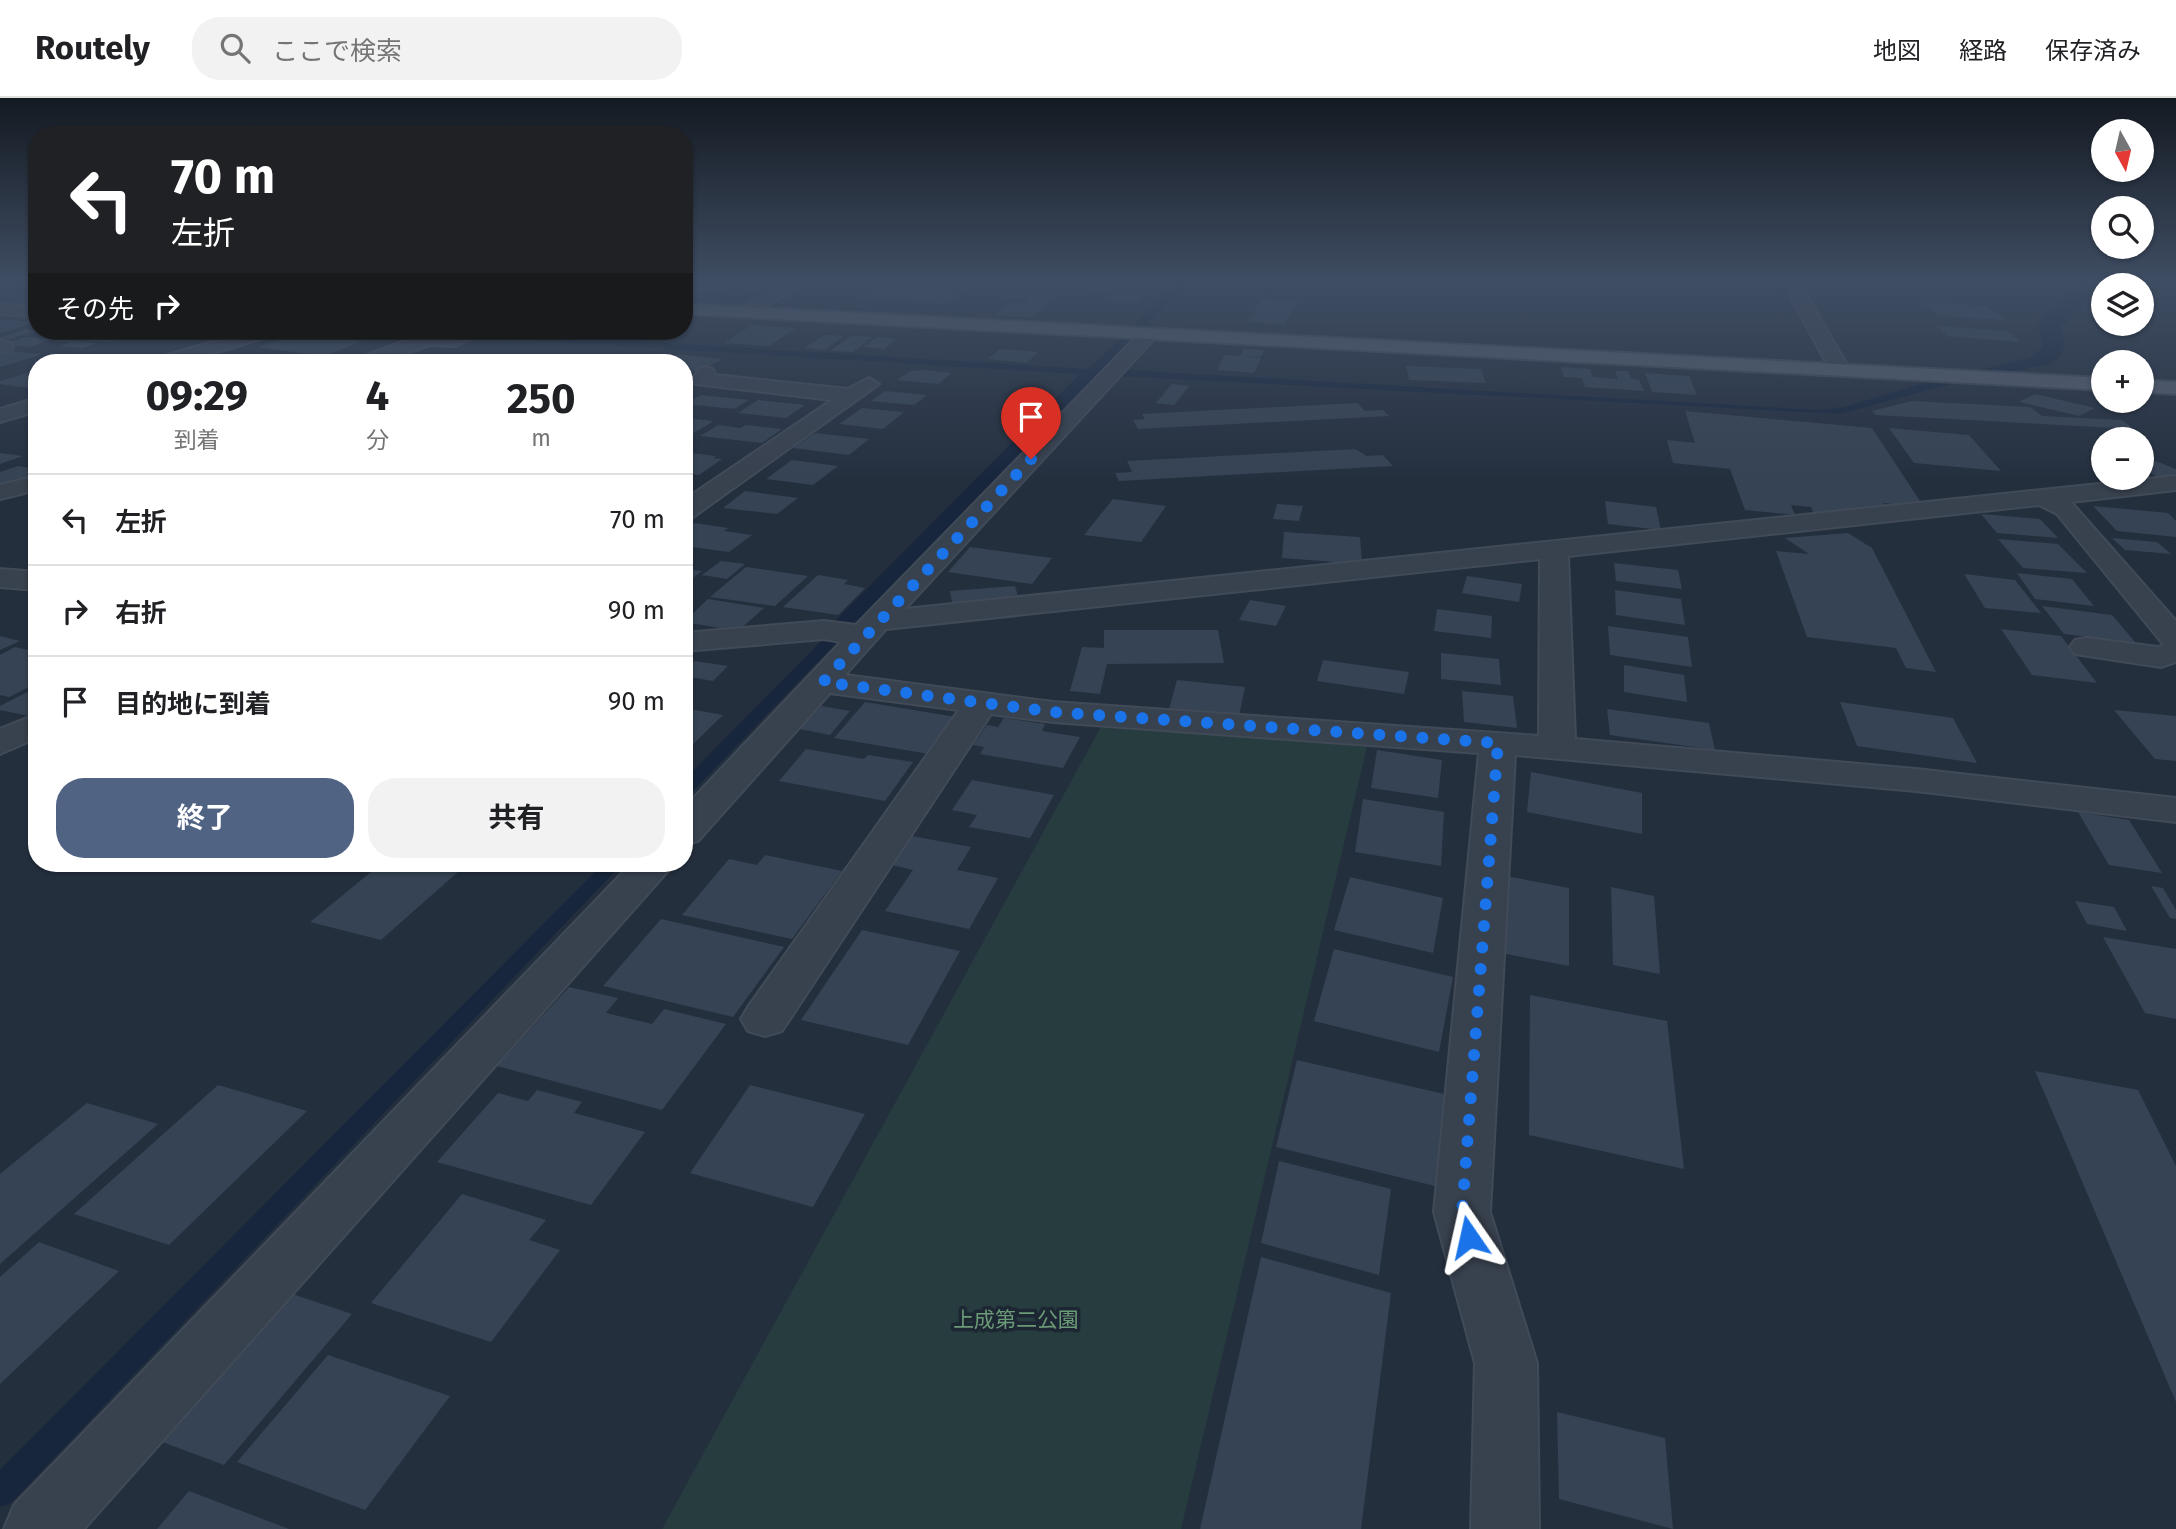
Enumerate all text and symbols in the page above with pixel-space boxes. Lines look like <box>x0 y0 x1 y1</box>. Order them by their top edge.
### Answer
search box <box>192 17 682 80</box>
text: Routely <box>35 28 150 68</box>
icon: search <box>216 29 254 67</box>
text: ここで検索 <box>272 36 402 67</box>
text: 地図 <box>1873 37 1921 65</box>
text: 経路 <box>1959 37 2007 65</box>
text: 保存済み <box>2045 37 2141 65</box>
north arrow <box>2091 119 2154 182</box>
map controls <box>2091 119 2154 490</box>
text: 70 m <box>171 147 275 206</box>
icon: left <box>56 154 147 245</box>
button: search <box>2091 196 2154 259</box>
text: 左折 <box>171 214 235 252</box>
button: layers <box>2091 273 2154 336</box>
icon: right <box>148 287 186 325</box>
text: その先 <box>56 294 134 325</box>
button: + <box>2091 350 2154 413</box>
text: 09:29 <box>145 371 248 421</box>
text: 4 <box>366 371 389 421</box>
text: 250 <box>507 374 576 424</box>
pin <box>1001 387 1061 459</box>
icon: arrive <box>1012 398 1050 436</box>
text: m <box>531 424 551 452</box>
text: 到着 <box>174 426 220 454</box>
text: 分 <box>366 426 389 454</box>
button: − <box>2091 427 2154 490</box>
icon: left <box>56 501 94 539</box>
text: 70 m <box>610 504 665 535</box>
text: 左折 <box>115 507 167 538</box>
icon: right <box>56 592 94 630</box>
text: 90 m <box>608 595 665 626</box>
text: 右折 <box>115 598 167 629</box>
icon: arrive <box>56 683 94 721</box>
text: 90 m <box>608 686 665 717</box>
text: 目的地に到着 <box>115 689 271 720</box>
button: 終了 <box>56 778 354 858</box>
button: 共有 <box>368 778 665 858</box>
position arrow <box>1432 1200 1506 1274</box>
park label: 上成第二公園 <box>953 1307 1079 1333</box>

